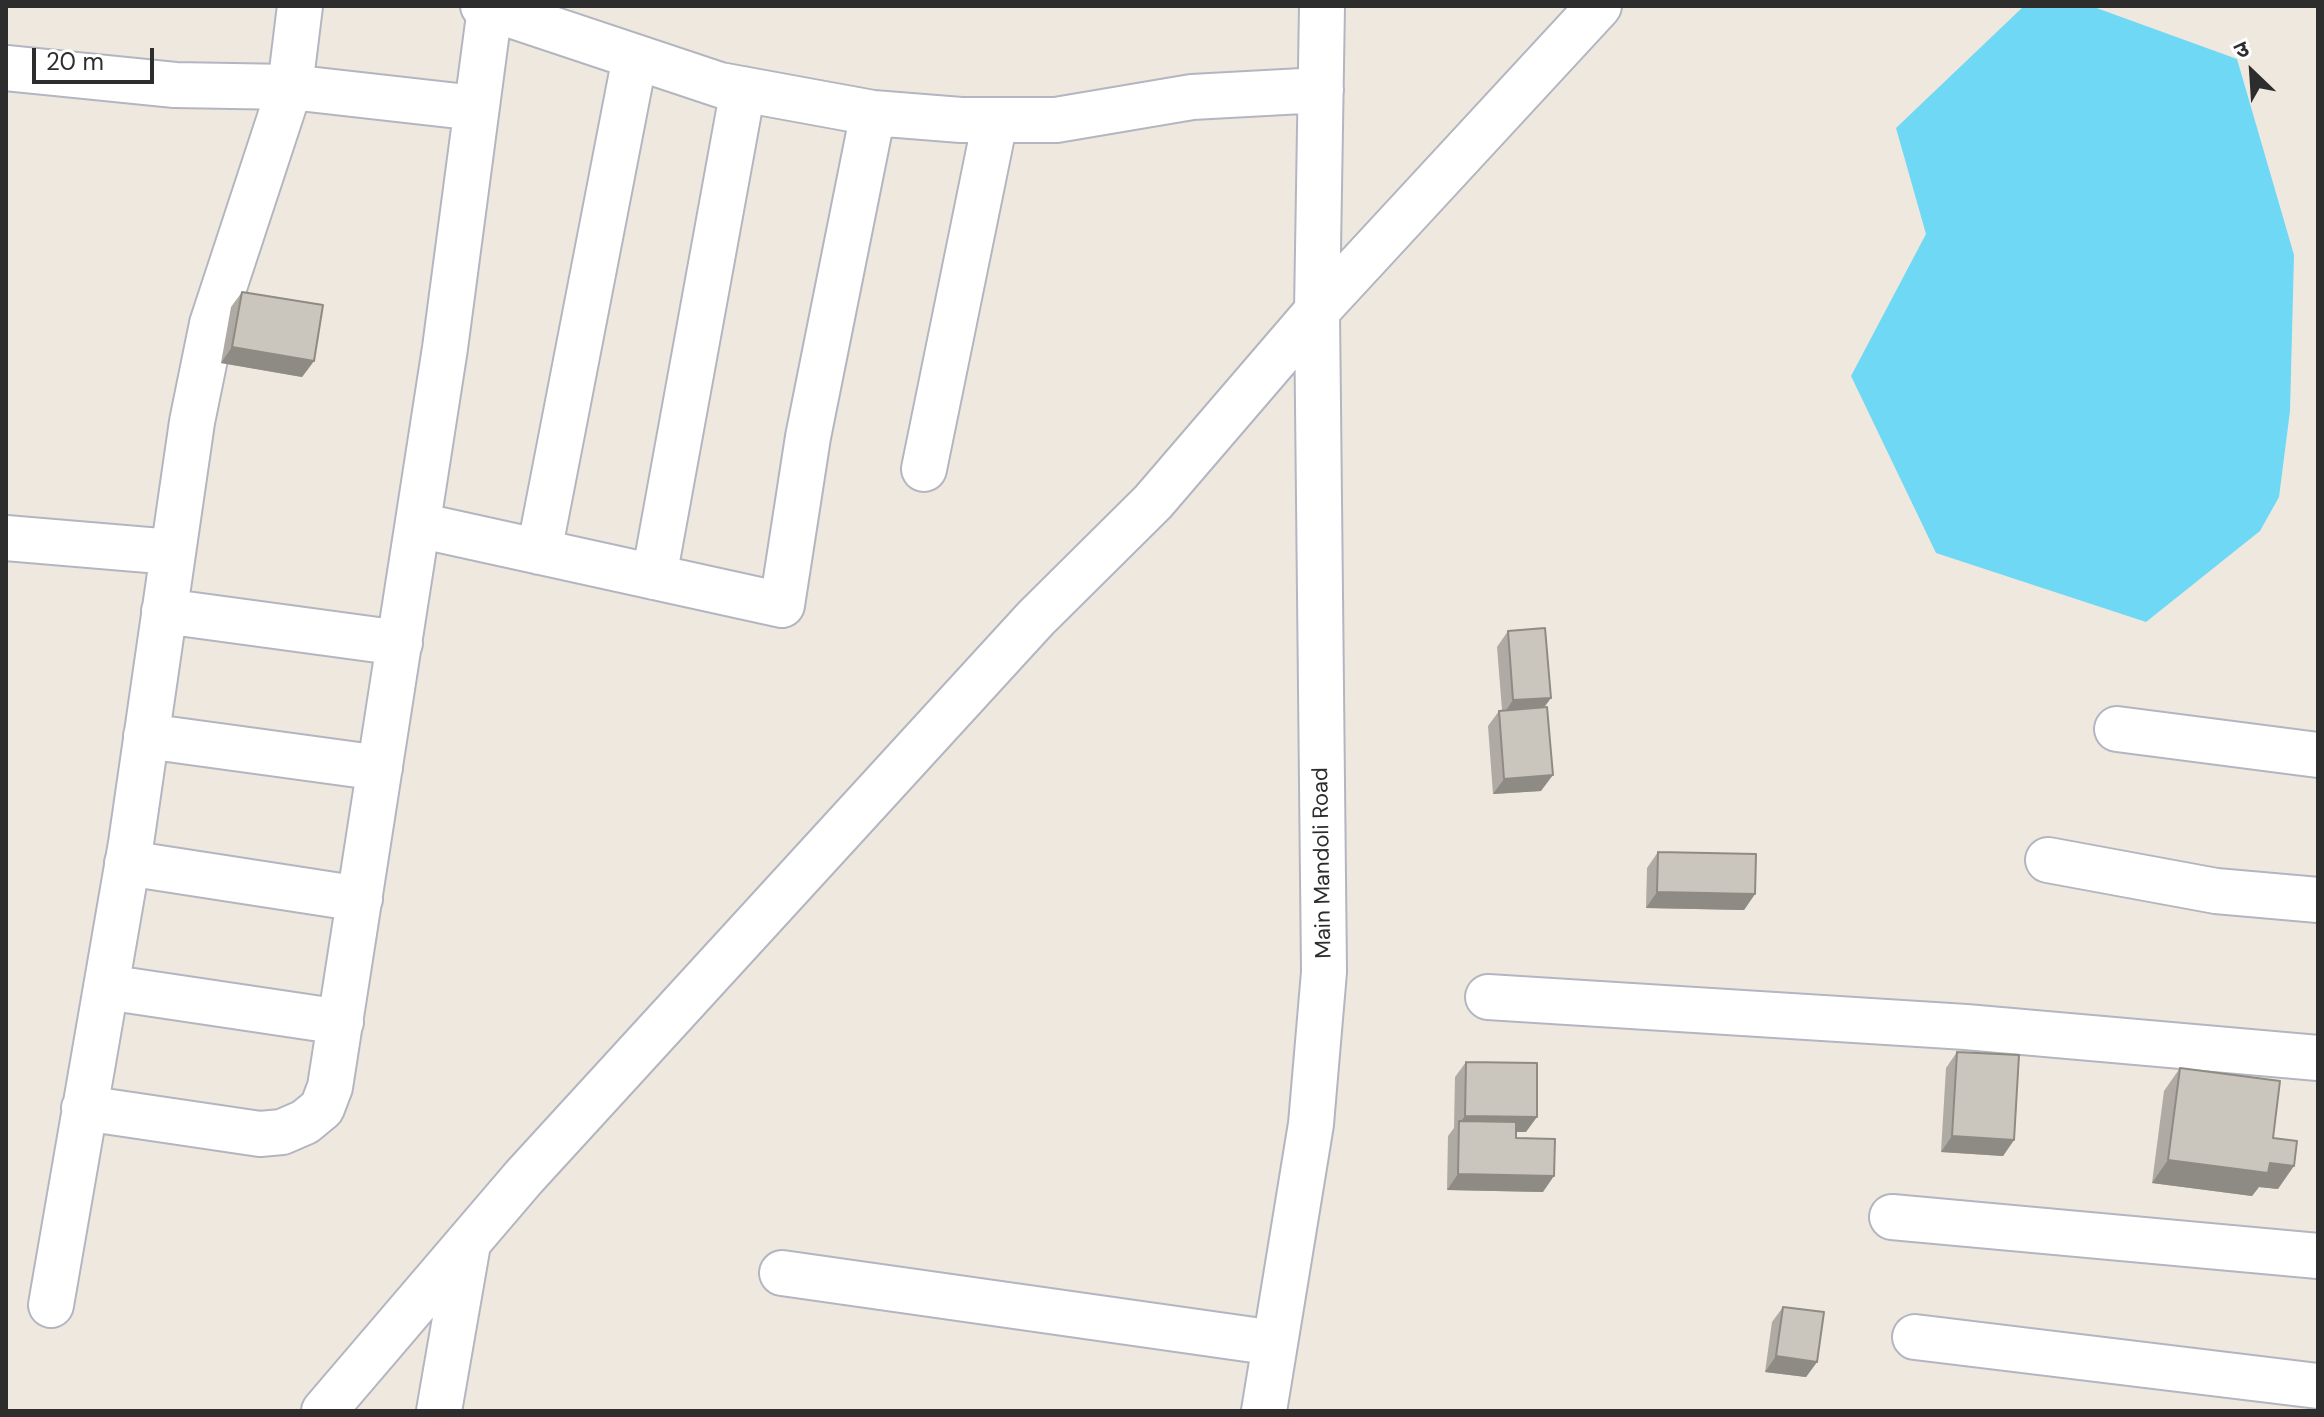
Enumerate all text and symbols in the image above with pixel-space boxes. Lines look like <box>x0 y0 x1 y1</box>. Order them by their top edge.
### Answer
scale bar <box>36 32 158 82</box>
north arrow <box>2212 32 2292 112</box>
text: उ <box>2230 34 2254 66</box>
text: 20 m <box>46 46 104 77</box>
street label: Main Mandoli Road <box>1308 767 1338 959</box>

